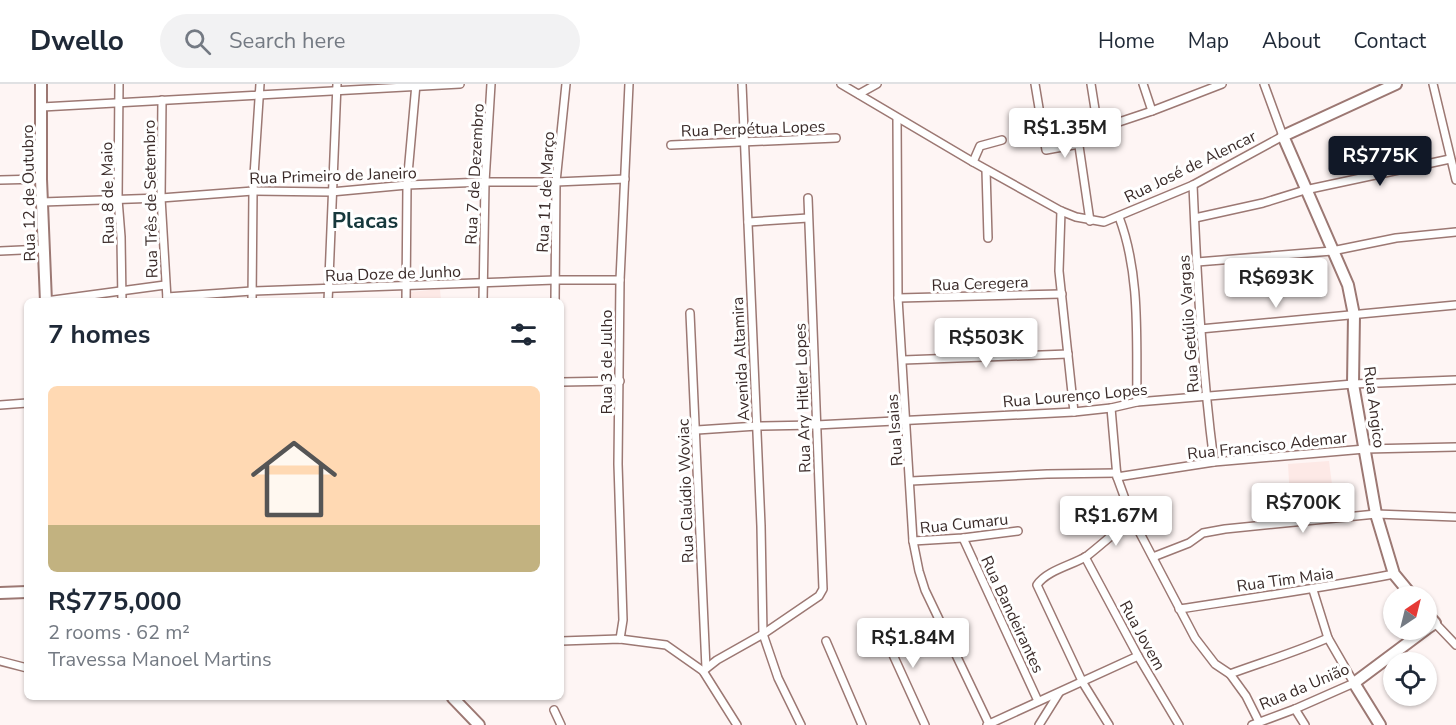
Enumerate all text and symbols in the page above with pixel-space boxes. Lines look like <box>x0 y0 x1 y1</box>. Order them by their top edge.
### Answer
search box <box>160 14 580 68</box>
text: Dwello <box>30 22 124 60</box>
icon: search <box>181 25 214 58</box>
text: Search here <box>229 26 346 56</box>
text: Home <box>1098 27 1155 55</box>
text: Map <box>1188 27 1229 55</box>
text: About <box>1262 27 1320 55</box>
text: Contact <box>1353 27 1426 55</box>
street label: Rua 7 de Dezembro <box>460 103 490 245</box>
pin: R$1.35M <box>1010 108 1120 159</box>
text: R$1.35M <box>1023 114 1107 141</box>
street label: Rua Perpétua Lopes <box>681 115 826 143</box>
street label: Rua Três de Setembro <box>139 119 163 278</box>
street label: Rua 12 de Outubro <box>17 124 41 262</box>
street label: Rua José de Alencar <box>1121 125 1260 208</box>
street label: Rua 11 de Março <box>532 131 560 253</box>
pin: R$775K <box>1331 136 1429 187</box>
street label: Rua 8 de Maio <box>96 141 120 245</box>
text: R$775K <box>1343 142 1418 169</box>
street label: Rua Primeiro de Janeiro <box>249 162 417 190</box>
district label: Placas <box>332 206 398 236</box>
street label: Rua Getúlio Vargas <box>1173 254 1205 394</box>
pin: R$693K <box>1227 258 1325 309</box>
street label: Rua Doze de Junho <box>325 261 461 287</box>
text: R$693K <box>1239 264 1314 291</box>
street label: Rua Ceregera <box>931 271 1029 297</box>
street label: Avenida Altamira <box>727 296 755 422</box>
street label: Rua 3 de Julho <box>596 309 618 414</box>
text: 7 homes <box>48 317 150 352</box>
icon: filters <box>507 318 540 351</box>
pin: R$503K <box>937 318 1035 369</box>
street label: Rua Ary Hitler Lopes <box>789 323 817 473</box>
text: R$503K <box>949 324 1024 351</box>
street label: Rua Angico <box>1358 365 1390 449</box>
street label: Rua Lourenço Lopes <box>1002 379 1148 413</box>
street label: Rua Isaias <box>881 393 908 467</box>
street label: Rua Claúdio Woviac <box>672 418 700 564</box>
icon: home <box>240 425 348 533</box>
street label: Rua Francisco Ademar <box>1186 427 1348 465</box>
pin: R$700K <box>1254 483 1352 534</box>
text: R$700K <box>1266 489 1341 516</box>
pin: R$1.67M <box>1061 496 1171 547</box>
text: R$1.67M <box>1074 502 1158 529</box>
street label: Rua Cumaru <box>919 508 1009 540</box>
street label: Rua Bandeirantes <box>975 552 1049 677</box>
street label: Rua Tim Maia <box>1235 562 1335 598</box>
text: R$775,000 <box>48 584 181 619</box>
north arrow <box>1383 586 1437 640</box>
map controls <box>1383 586 1437 706</box>
street label: Rua Jovem <box>1114 597 1170 674</box>
pin: R$1.84M <box>858 618 968 669</box>
text: 2 rooms · 62 m² <box>48 619 190 646</box>
text: R$1.84M <box>871 624 955 651</box>
text: Travessa Manoel Martins <box>48 646 272 673</box>
button: locate <box>1383 652 1437 706</box>
street label: Rua da União <box>1256 658 1353 716</box>

